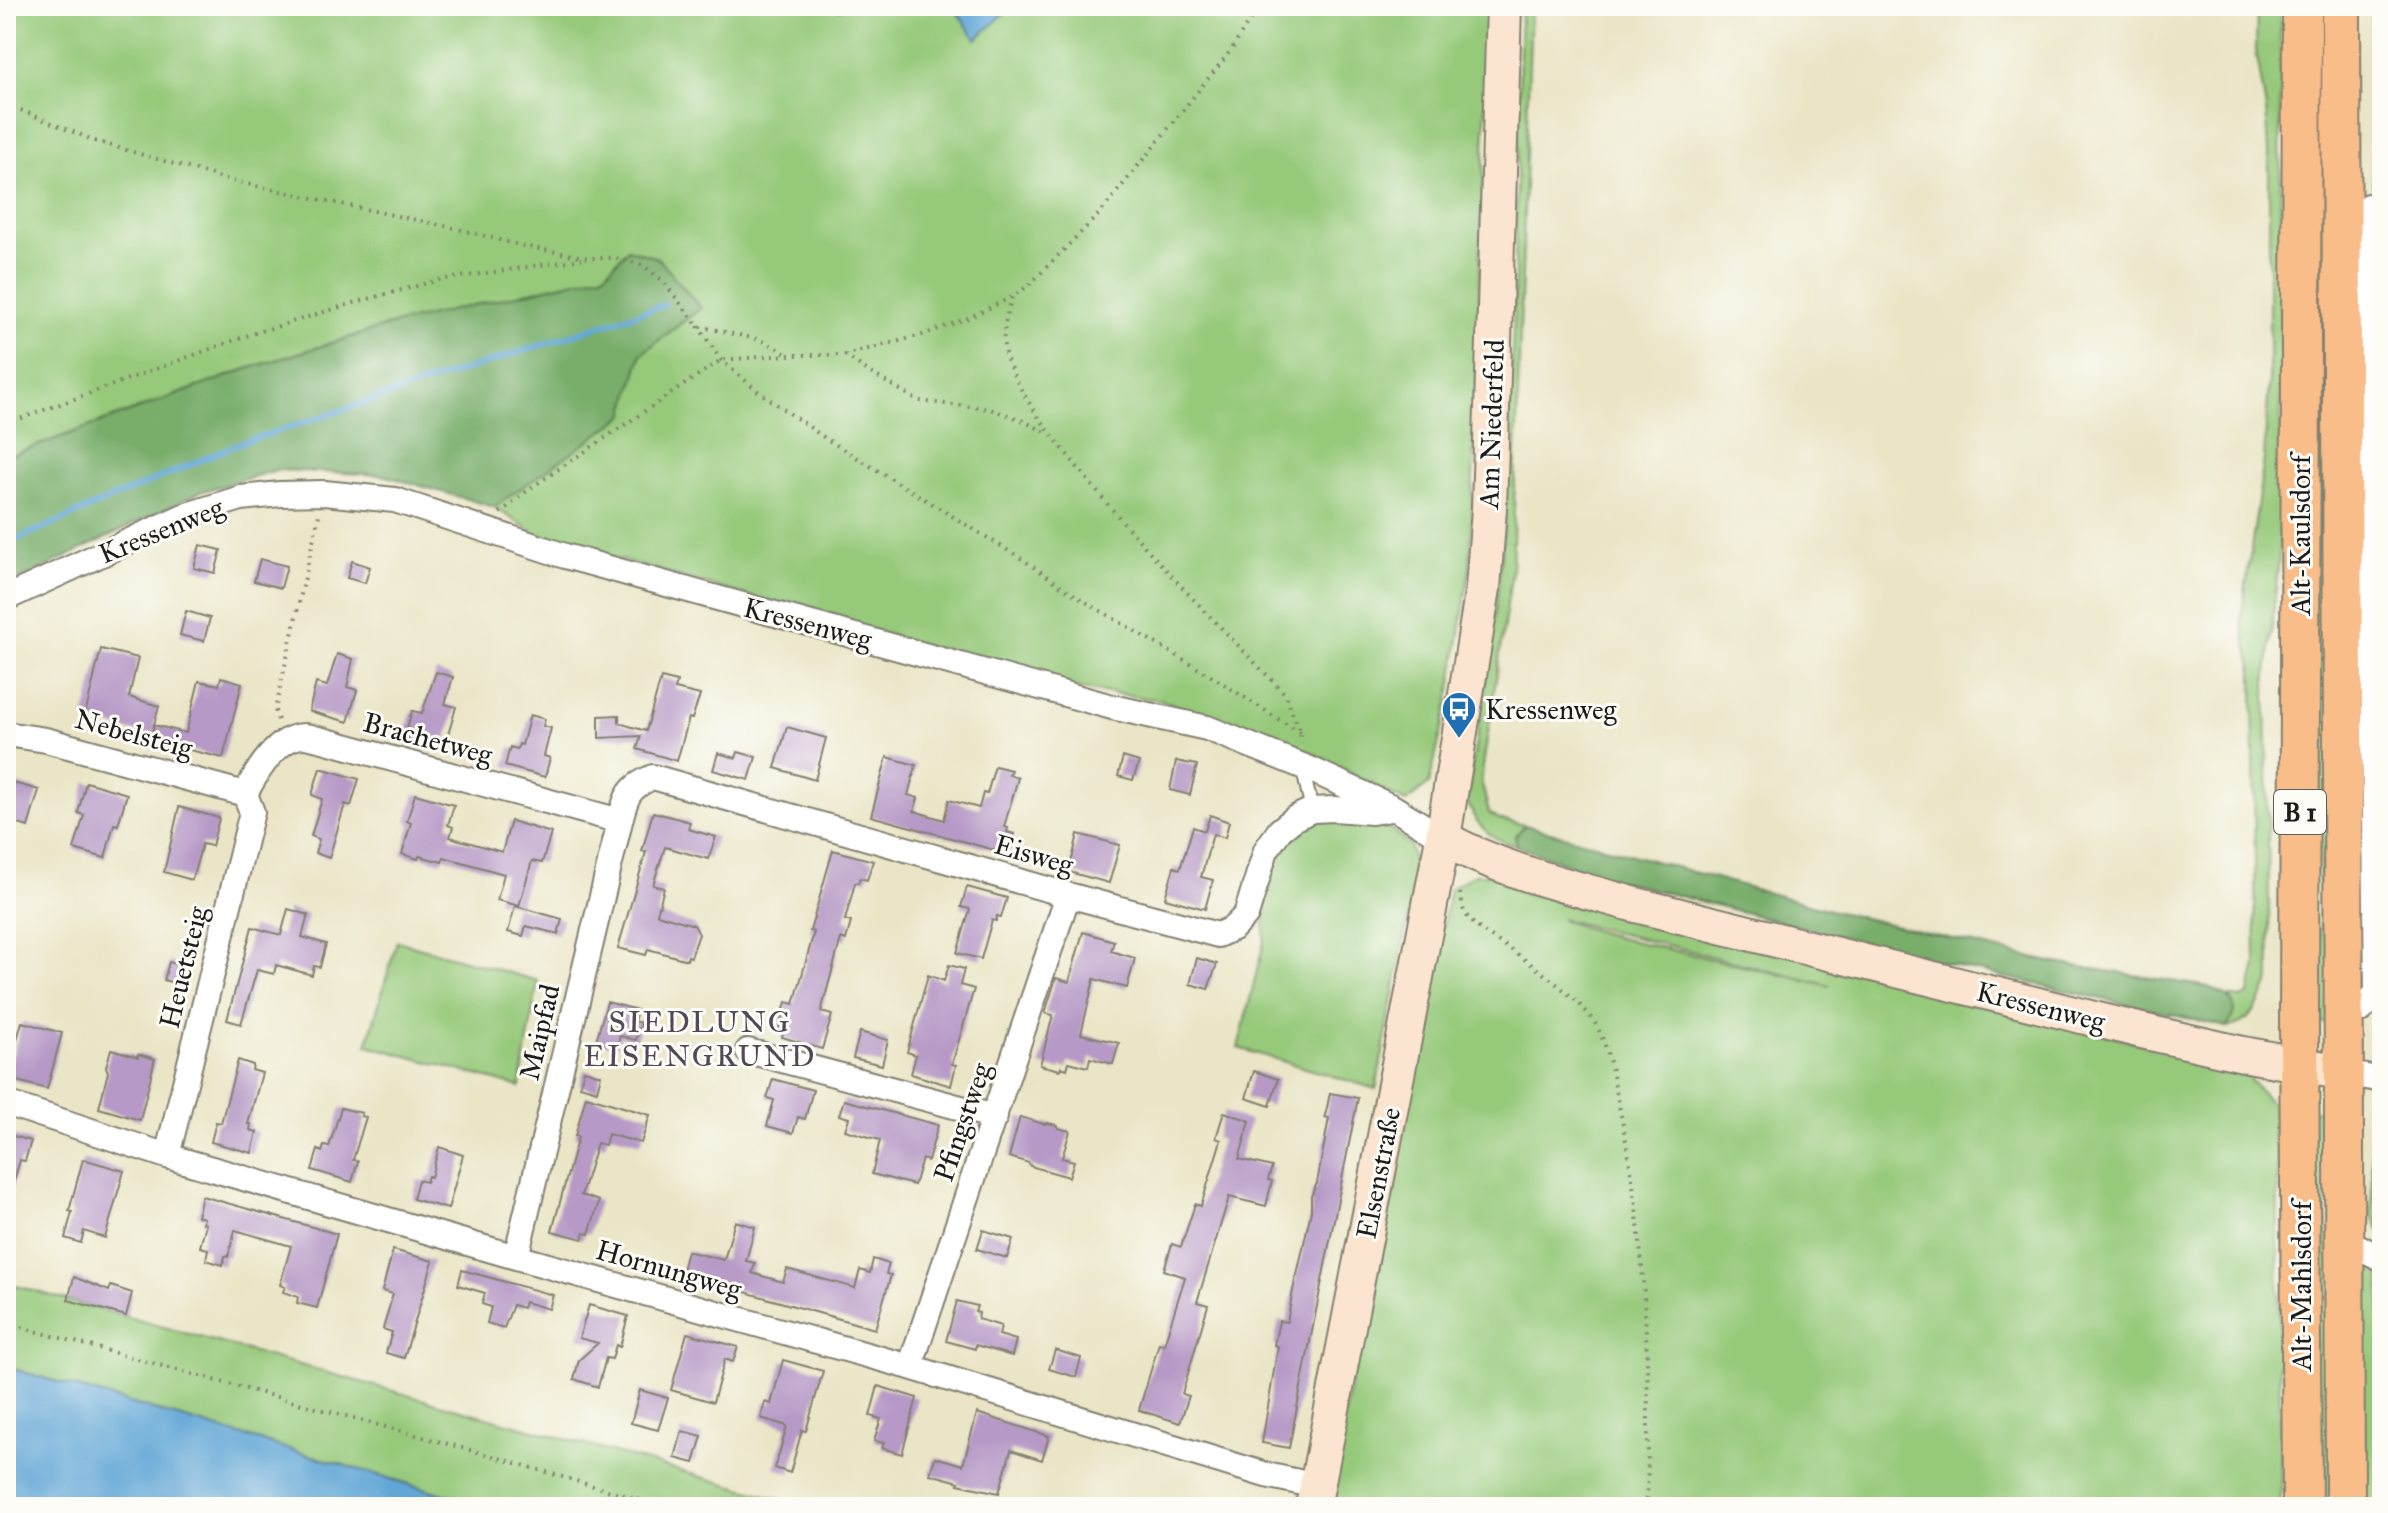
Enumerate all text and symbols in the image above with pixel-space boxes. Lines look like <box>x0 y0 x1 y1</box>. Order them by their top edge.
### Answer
street label: Am Niederfeld <box>1471 339 1512 511</box>
street label: Alt-Kaulsdorf <box>2283 450 2318 616</box>
street label: Kressenweg <box>94 489 230 571</box>
street label: Kressenweg <box>740 590 877 658</box>
bus stop icon: Kressenweg <box>1440 690 1478 740</box>
place label: Kressenweg <box>1485 692 1618 727</box>
street label: Nebelsteig <box>71 701 197 766</box>
street label: Brachetweg <box>359 704 497 773</box>
road number: B 1 <box>2274 790 2326 834</box>
street label: Eisweg <box>990 827 1078 883</box>
street label: Heuetsteig <box>151 902 216 1032</box>
street label: Kressenweg <box>1973 974 2110 1040</box>
street label: Maipfad <box>511 981 568 1084</box>
district label: SIEDLUNG EISENGRUND <box>583 1004 817 1074</box>
street label: Pfingstweg <box>926 1057 999 1186</box>
street label: Elsenstraße <box>1349 1104 1408 1242</box>
street label: Alt-Mahlsdorf <box>2284 1196 2319 1372</box>
street label: Hornungweg <box>592 1232 747 1307</box>

